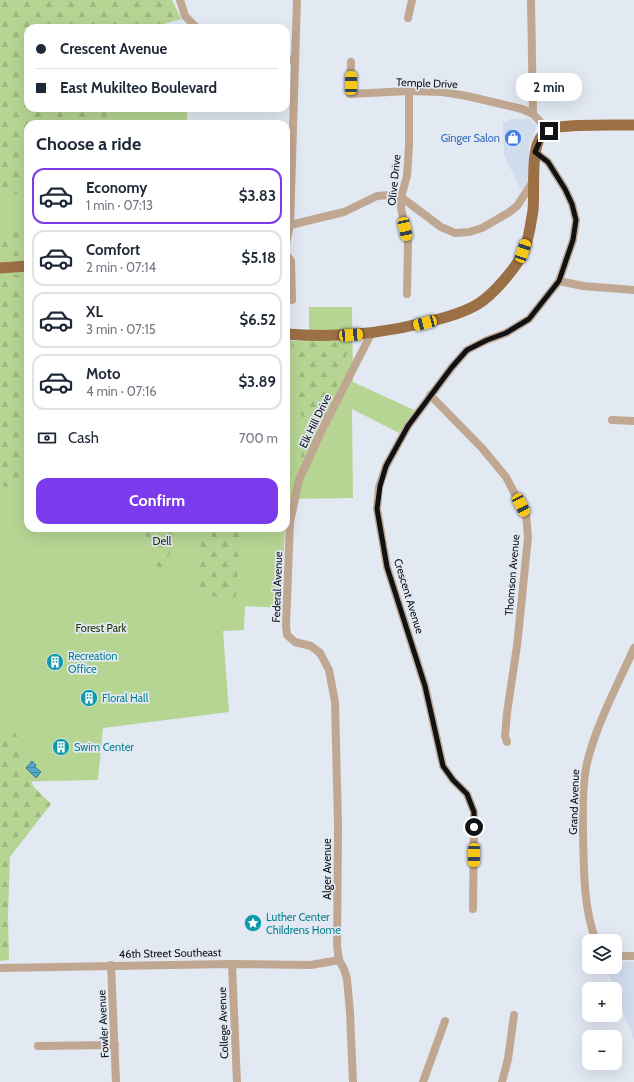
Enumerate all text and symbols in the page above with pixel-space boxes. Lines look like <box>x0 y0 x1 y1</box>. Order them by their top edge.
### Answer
text: Crescent Avenue <box>60 40 167 58</box>
car <box>345 71 357 95</box>
callout: 2 min <box>516 73 582 101</box>
street label: Temple Drive <box>396 75 458 91</box>
text: East Mukilteo Boulevard <box>60 79 217 97</box>
text: 2 min <box>533 79 565 95</box>
route end <box>540 122 558 140</box>
shop icon: Ginger Salon <box>503 128 523 148</box>
place label: Ginger Salon <box>441 131 500 145</box>
text: Choose a ride <box>36 133 141 155</box>
street label: Olive Drive <box>384 153 404 206</box>
icon: car <box>38 178 74 214</box>
text: Economy <box>86 179 147 197</box>
text: $3.83 <box>239 187 276 205</box>
text: 1 min · 07:13 <box>86 197 153 213</box>
car <box>397 216 413 242</box>
car <box>514 238 532 264</box>
icon: car <box>38 240 74 276</box>
text: Comfort <box>86 241 140 259</box>
text: $5.18 <box>242 249 276 267</box>
text: 2 min · 07:14 <box>86 259 156 275</box>
icon: car <box>38 302 74 338</box>
text: XL <box>86 303 103 321</box>
text: $6.52 <box>240 311 276 329</box>
car <box>412 314 438 332</box>
text: 3 min · 07:15 <box>86 321 156 337</box>
car <box>339 328 363 342</box>
icon: car <box>38 364 74 400</box>
text: Moto <box>86 365 120 383</box>
text: $3.89 <box>238 373 276 391</box>
text: 4 min · 07:16 <box>86 383 157 399</box>
street label: Elk Hill Drive <box>296 391 334 450</box>
icon: cash <box>36 427 58 449</box>
text: Cash <box>68 429 99 447</box>
text: 700 m <box>239 430 278 446</box>
button: Confirm <box>36 478 278 524</box>
car <box>510 492 532 518</box>
street label: Thomson Avenue <box>501 533 523 616</box>
park label: Dell <box>153 534 172 548</box>
street label: Federal Avenue <box>269 551 285 623</box>
street label: Crescent Avenue <box>391 557 427 636</box>
park label: Forest Park <box>76 621 126 635</box>
place label: Recreation Office <box>68 649 117 676</box>
building icon: Recreation Office <box>45 652 65 672</box>
building icon: Floral Hall <box>79 688 99 708</box>
place label: Floral Hall <box>102 691 149 705</box>
building icon: Swim Center <box>51 737 71 757</box>
place label: Swim Center <box>74 740 134 754</box>
street label: Grand Avenue <box>566 769 582 835</box>
route start <box>465 818 483 836</box>
street label: Alger Avenue <box>320 838 334 900</box>
car <box>468 843 480 867</box>
place label: Luther Center Childrens Home <box>266 910 341 937</box>
place icon: Luther Center Childrens Home <box>243 913 263 933</box>
map controls <box>582 934 622 1070</box>
button: layers <box>582 934 622 974</box>
street label: 46th Street Southeast <box>119 945 222 961</box>
button: + <box>582 982 622 1022</box>
street label: College Avenue <box>215 986 231 1059</box>
street label: Fowler Avenue <box>94 989 112 1058</box>
button: − <box>582 1030 622 1070</box>

